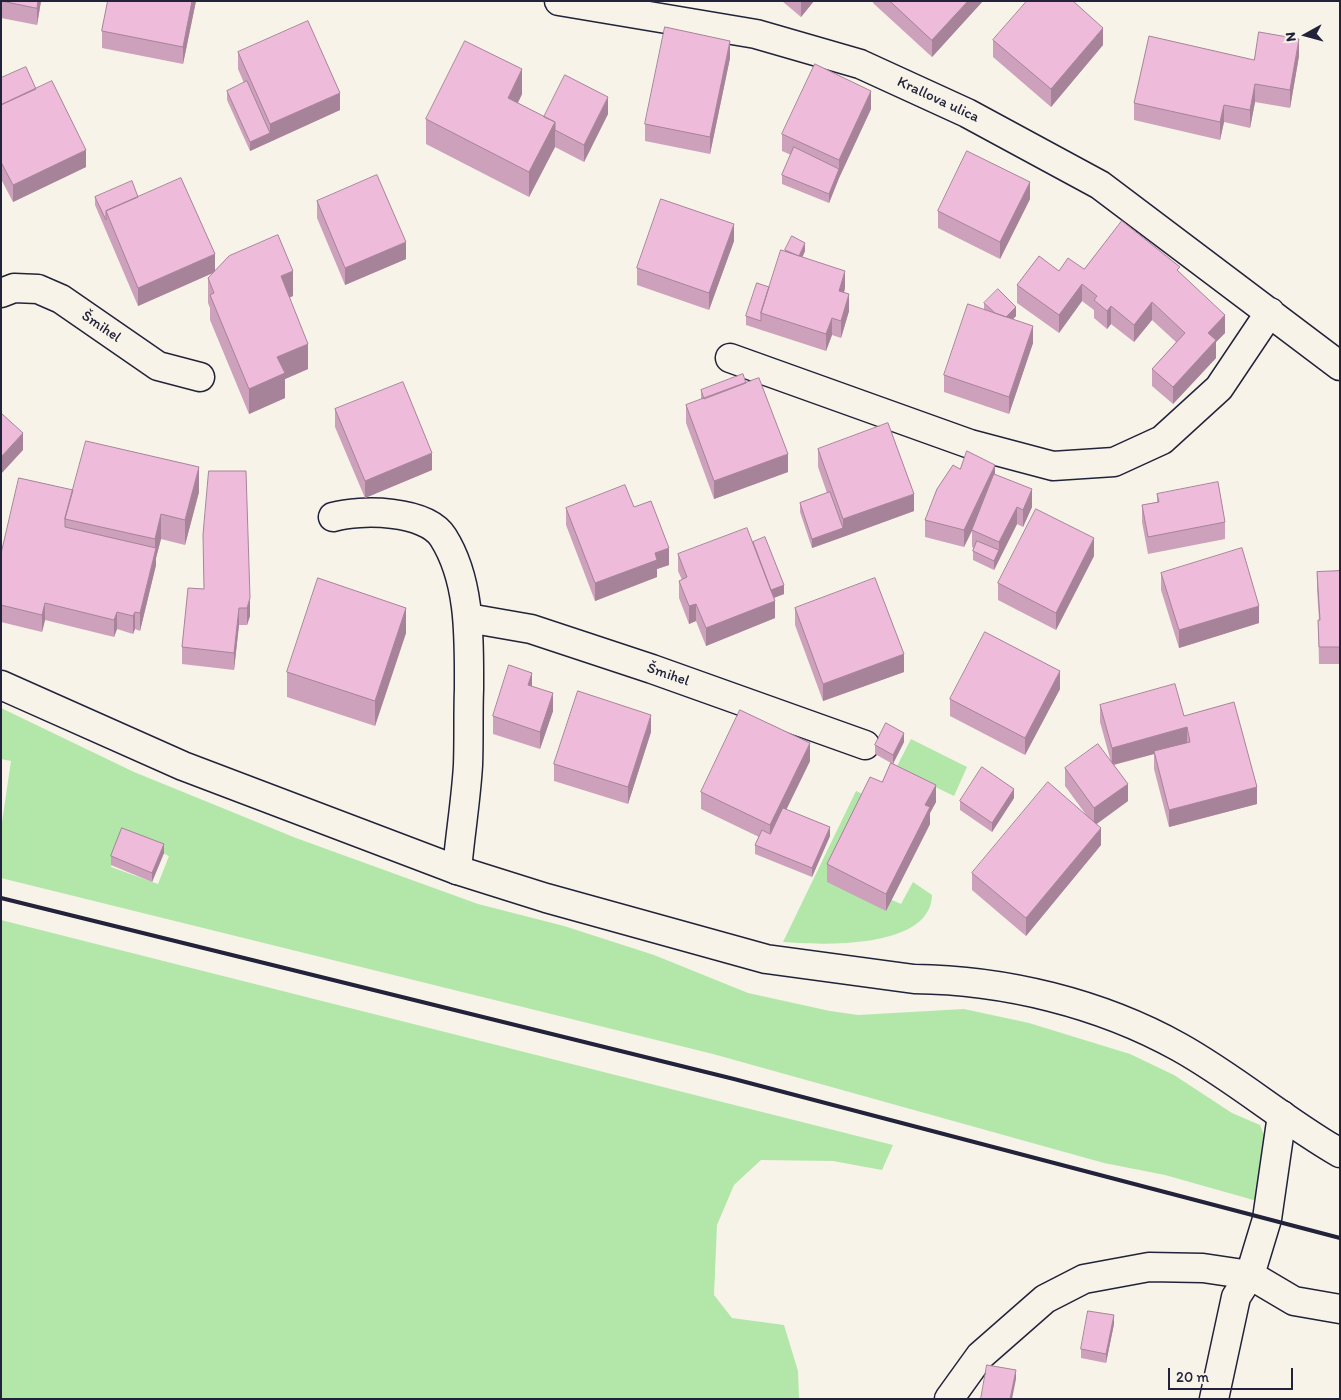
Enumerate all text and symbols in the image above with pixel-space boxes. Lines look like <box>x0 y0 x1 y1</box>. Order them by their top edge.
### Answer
north arrow <box>1281 10 1331 60</box>
text: N <box>1282 31 1300 43</box>
street label: Krallova ulica <box>894 73 982 127</box>
street label: Šmihel <box>78 307 124 347</box>
street label: Šmihel <box>644 659 692 691</box>
scale bar <box>1171 1358 1296 1390</box>
text: 20 m <box>1176 1368 1209 1386</box>

